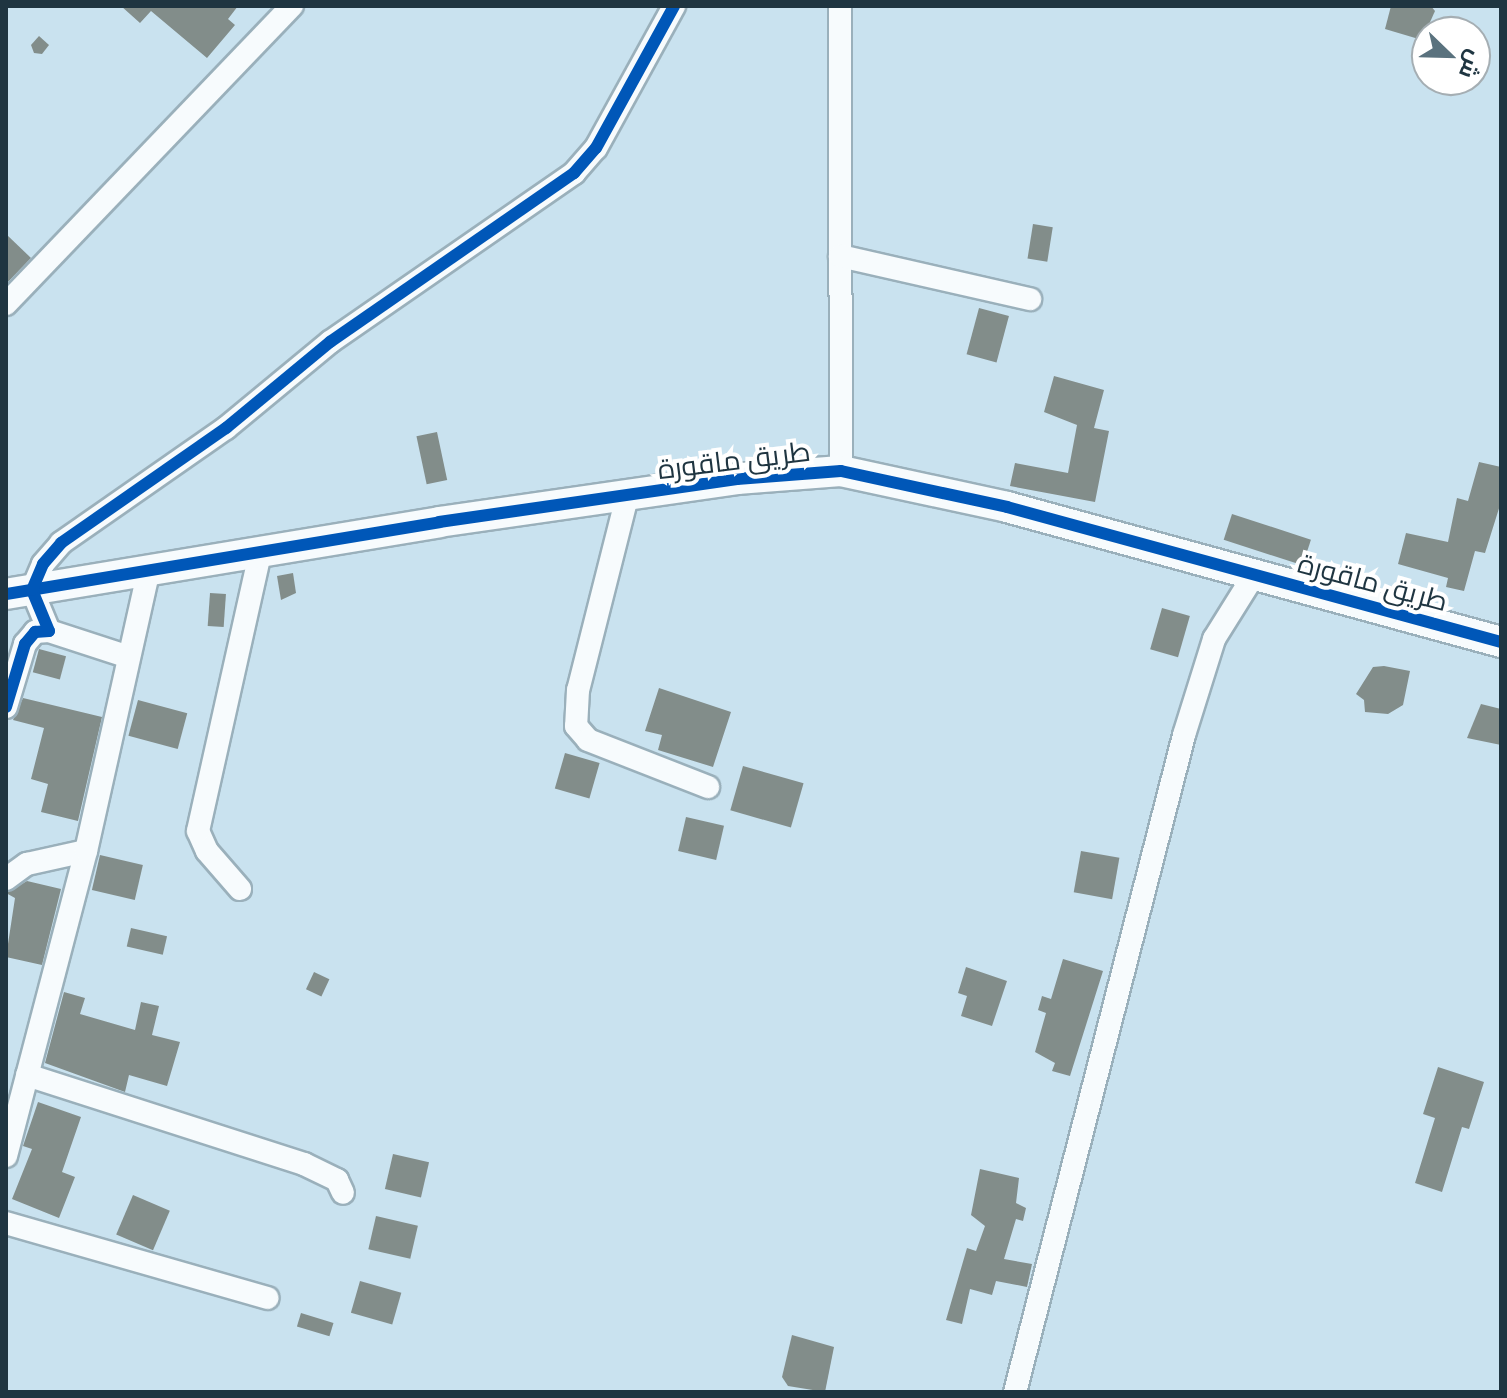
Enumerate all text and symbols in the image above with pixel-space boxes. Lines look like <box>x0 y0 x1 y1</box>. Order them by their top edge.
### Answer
north arrow <box>1411 16 1491 96</box>
text: ش <box>1455 47 1489 83</box>
street label: طريق ماقورة <box>656 434 812 486</box>
street label: طريق ماقورة <box>1295 546 1451 618</box>

